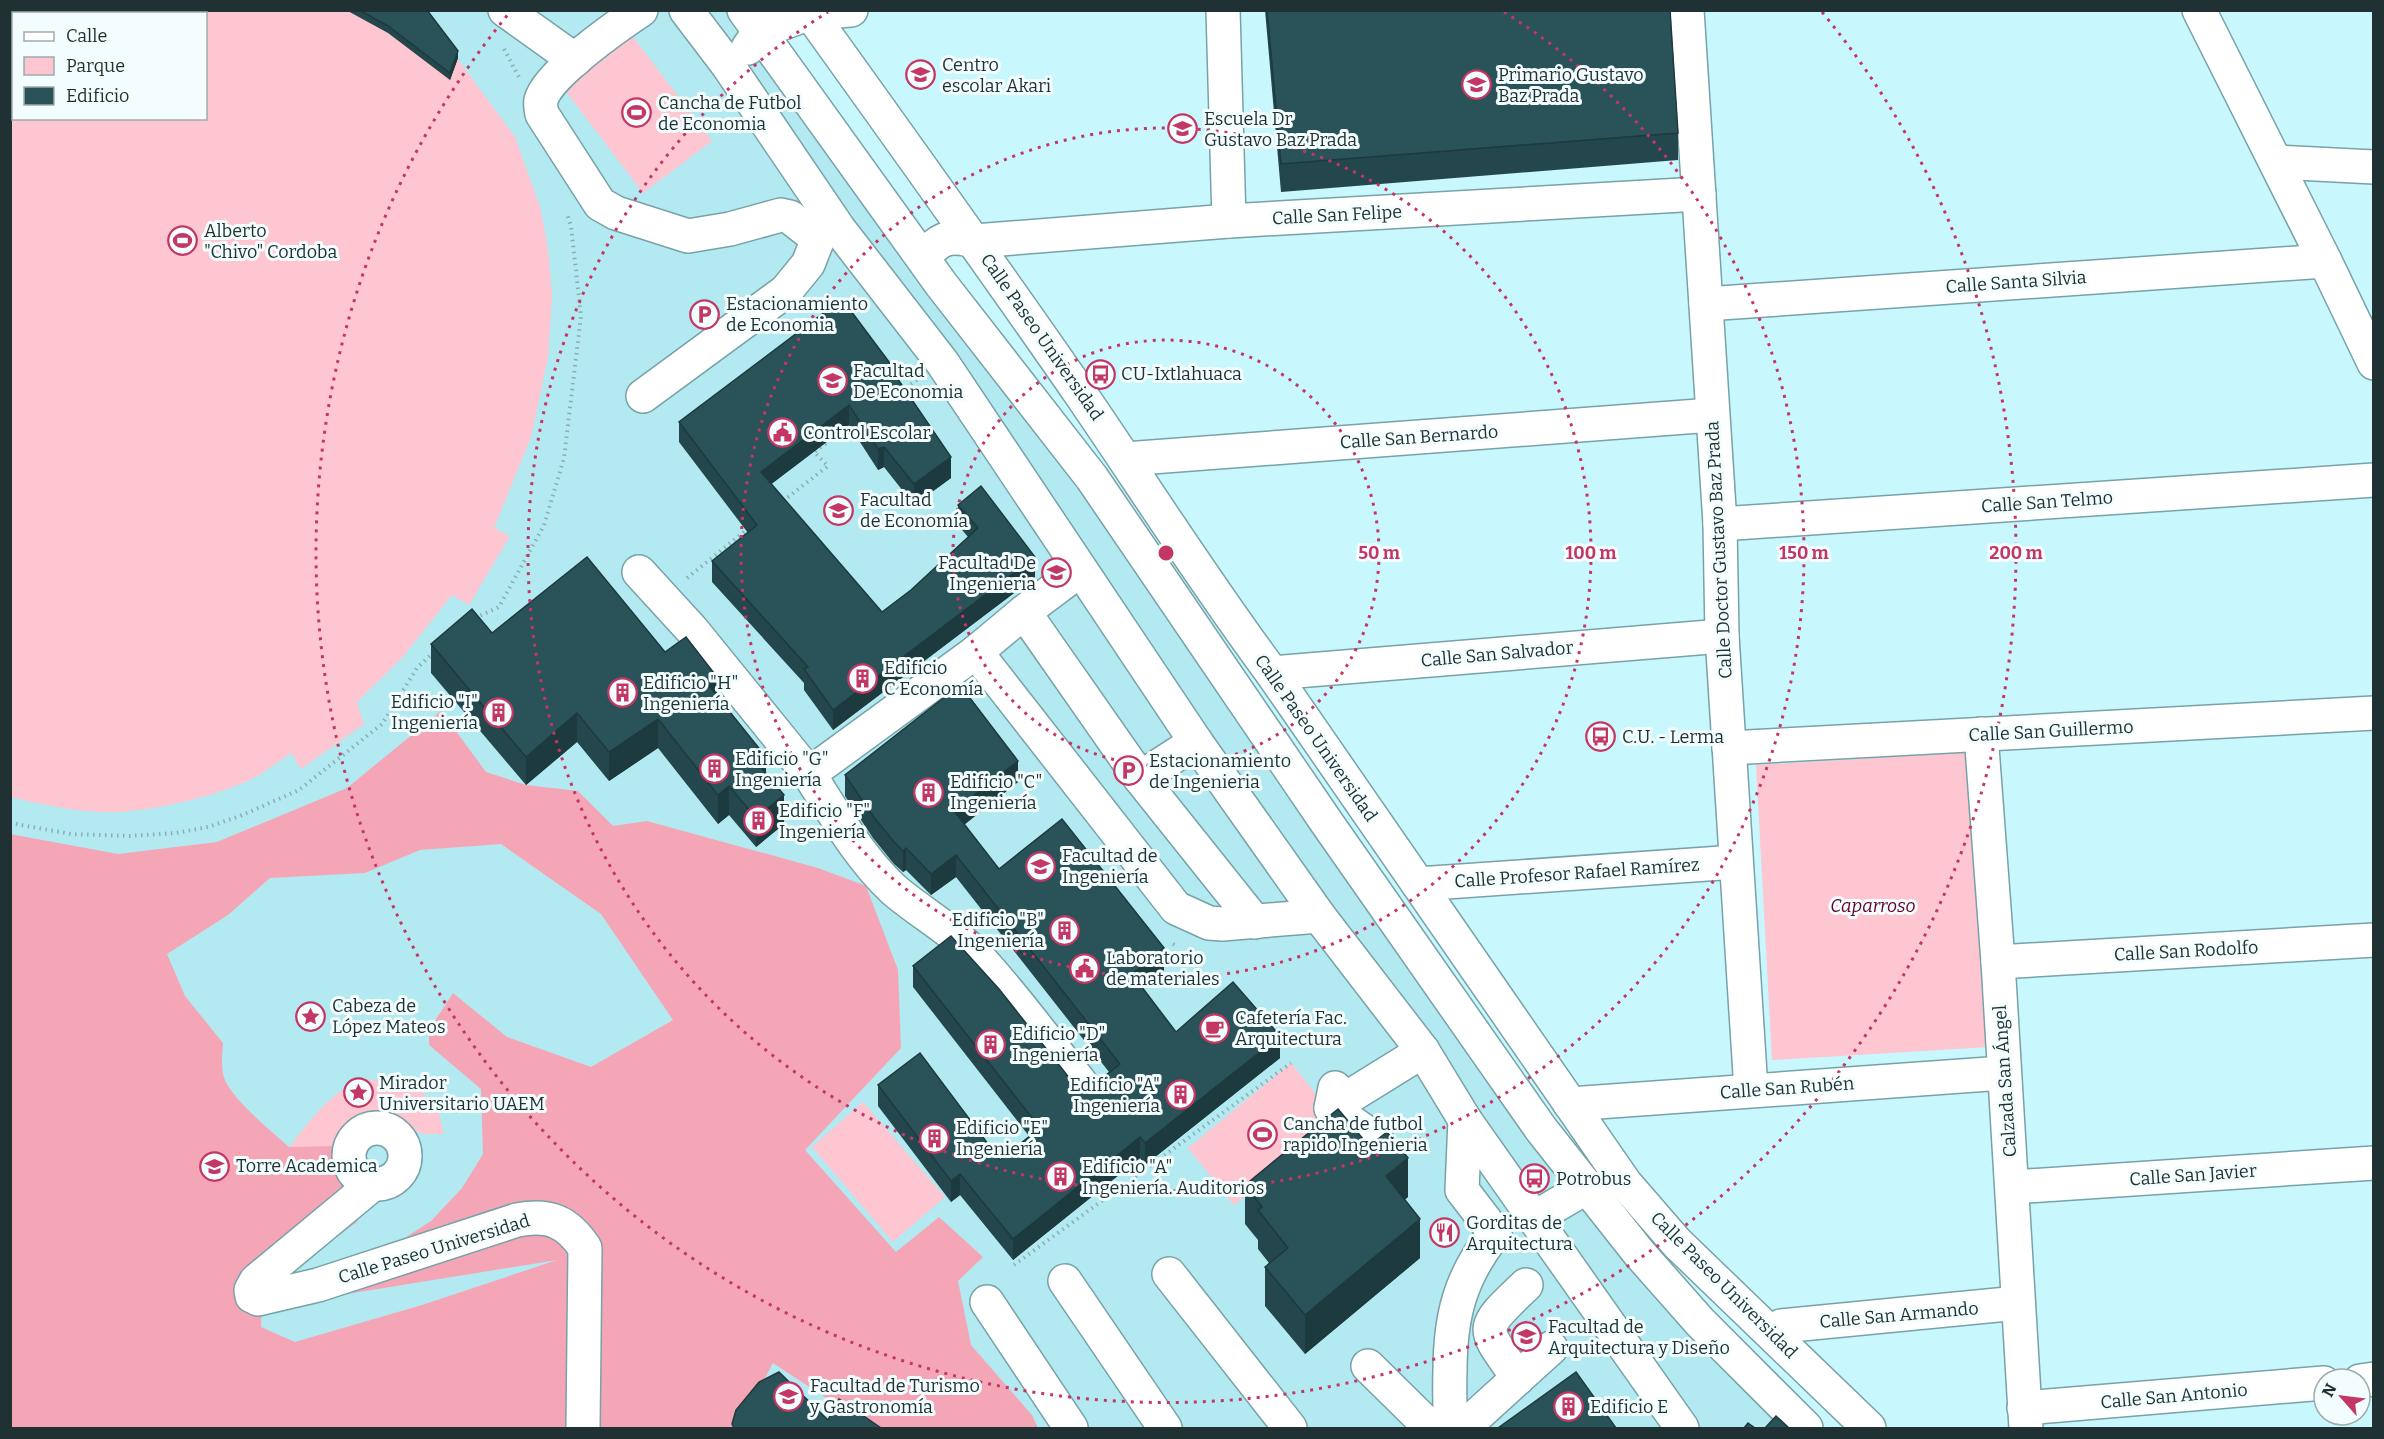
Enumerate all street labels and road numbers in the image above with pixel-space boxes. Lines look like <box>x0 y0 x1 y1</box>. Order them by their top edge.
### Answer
street label: Calle San Felipe <box>1271 201 1403 229</box>
street label: Calle Paseo Universidad <box>976 249 1108 425</box>
street label: Calle Santa Silvia <box>1945 266 2087 298</box>
street label: Calle San Bernardo <box>1339 420 1499 454</box>
street label: Calle Doctor Gustavo Baz Prada <box>1701 420 1737 680</box>
street label: Calle San Telmo <box>1980 486 2114 518</box>
street label: Calle San Salvador <box>1420 636 1574 672</box>
street label: Calle Paseo Universidad <box>1250 650 1382 826</box>
street label: Calle San Guillermo <box>1968 716 2134 746</box>
street label: Calle Profesor Rafael Ramírez <box>1454 853 1700 893</box>
street label: Calle San Rodolfo <box>2113 936 2259 966</box>
street label: Calzada San Ángel <box>1989 1004 2021 1158</box>
street label: Calle San Rubén <box>1719 1072 1855 1104</box>
street label: Calle San Javier <box>2129 1160 2257 1190</box>
street label: Calle Paseo Universidad <box>1646 1207 1802 1363</box>
street label: Calle Paseo Universidad <box>336 1209 533 1289</box>
street label: Calle San Armando <box>1819 1297 1979 1333</box>
street label: Calle San Antonio <box>2099 1379 2249 1413</box>

